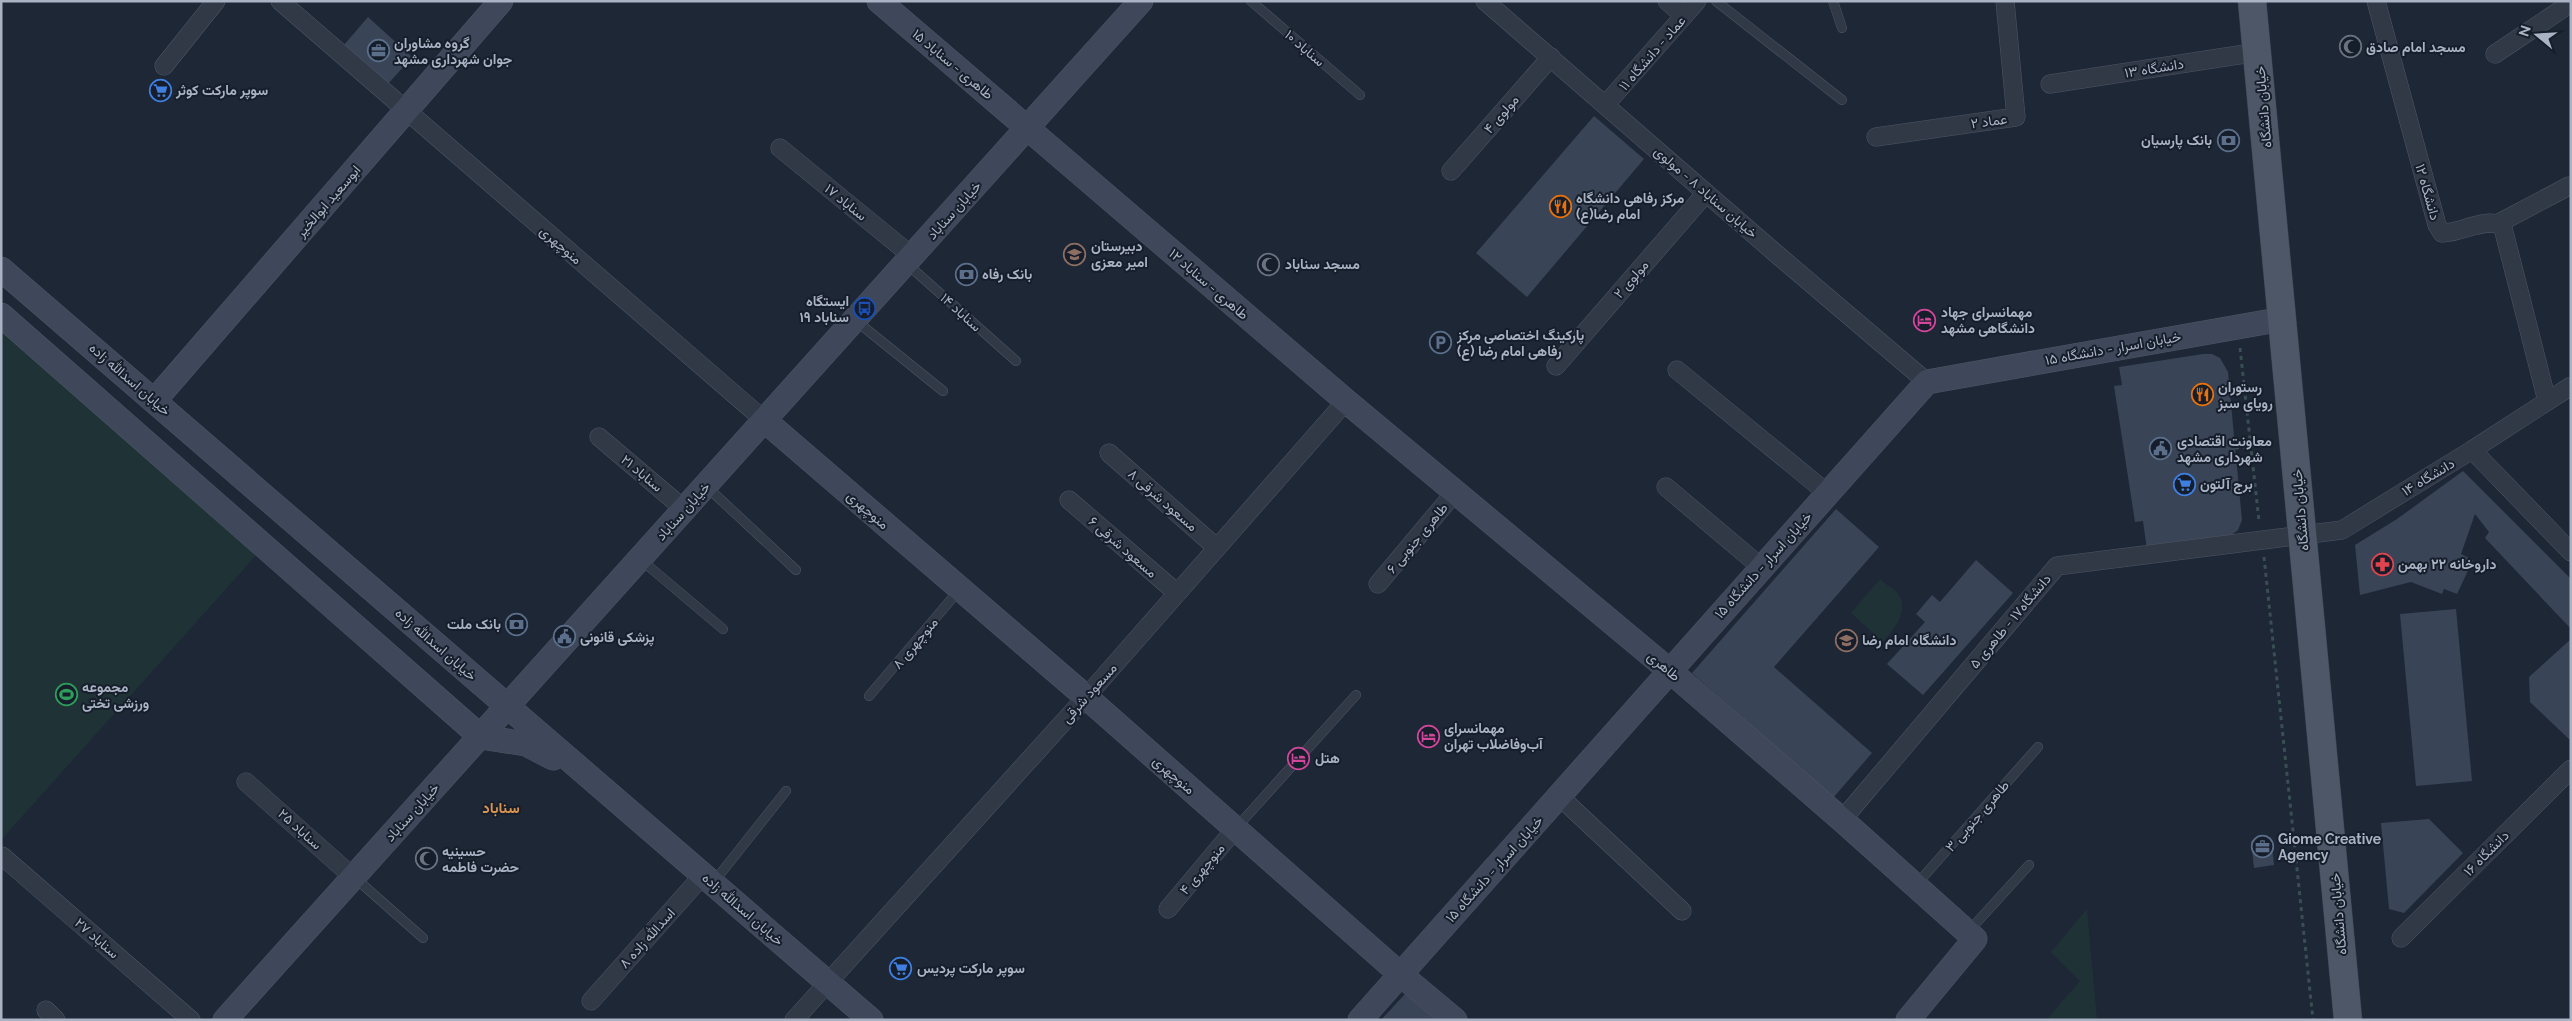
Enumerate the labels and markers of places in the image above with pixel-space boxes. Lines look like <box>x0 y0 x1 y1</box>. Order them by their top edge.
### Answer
place label: گروه مشاوران جوان شهرداری مشهد <box>394 35 513 68</box>
mosque icon: مسجد امام صادق <box>2338 35 2362 59</box>
office icon: گروه مشاوران جوان شهرداری مشهد <box>366 39 390 63</box>
place label: مسجد امام صادق <box>2366 39 2466 56</box>
supermarket icon: سوپر مارکت کوثر <box>148 78 172 102</box>
place label: سوپر مارکت کوثر <box>175 82 268 100</box>
bank icon: بانک پارسیان <box>2216 128 2240 152</box>
place label: بانک پارسیان <box>2141 132 2212 150</box>
place label: مرکز رفاهی دانشگاه امام رضا(ع) <box>1576 190 1685 224</box>
restaurant icon: مرکز رفاهی دانشگاه امام رضا(ع) <box>1548 194 1572 218</box>
place label: دبیرستان امیر معزی <box>1091 238 1148 271</box>
school or university icon: دبیرستان امیر معزی <box>1063 242 1087 266</box>
mosque icon: مسجد سناباد <box>1257 252 1281 276</box>
place label: مسجد سناباد <box>1285 256 1360 273</box>
bank icon: بانک رفاه <box>954 262 978 286</box>
place label: بانک رفاه <box>982 266 1032 283</box>
place label: ایستگاه سناباد ۱۹ <box>799 293 849 326</box>
bus stop icon: ایستگاه سناباد ۱۹ <box>853 297 877 321</box>
place label: مهمانسرای جهاد دانشگاهی مشهد <box>1941 304 2035 337</box>
hotel icon: مهمانسرای جهاد دانشگاهی مشهد <box>1913 308 1937 332</box>
place label: پارکینگ اختصاصی مرکز رفاهی امام رضا (ع) <box>1456 327 1584 361</box>
parking icon: پارکینگ اختصاصی مرکز رفاهی امام رضا (ع) <box>1429 331 1453 355</box>
place label: رستوران رویای سبز <box>2217 379 2273 412</box>
restaurant icon: رستوران رویای سبز <box>2190 383 2214 407</box>
place label: معاونت اقتصادی شهرداری مشهد <box>2177 433 2272 466</box>
public building icon: معاونت اقتصادی شهرداری مشهد <box>2149 437 2173 461</box>
supermarket icon: برج آلتون <box>2172 472 2196 496</box>
place label: برج آلتون <box>2200 476 2253 494</box>
pharmacy icon: داروخانه ۲۲ بهمن <box>2370 552 2394 576</box>
place label: داروخانه ۲۲ بهمن <box>2398 556 2496 573</box>
bank icon: بانک ملت <box>505 612 529 636</box>
place label: بانک ملت <box>447 616 501 633</box>
public building icon: پزشکی قانونی <box>552 625 576 649</box>
school or university icon: دانشگاه امام رضا <box>1834 628 1858 652</box>
place label: پزشکی قانونی <box>580 629 655 647</box>
place label: دانشگاه امام رضا <box>1862 632 1956 649</box>
place label: مجموعه ورزشی تختی <box>82 679 149 712</box>
sports icon: مجموعه ورزشی تختی <box>54 683 78 707</box>
place label: مهمانسرای آب‌و‌فاضلاب تهران <box>1444 720 1544 753</box>
hotel icon: مهمانسرای آب‌و‌فاضلاب تهران <box>1416 724 1440 748</box>
hotel icon: هتل <box>1287 746 1311 770</box>
place label: هتل <box>1315 750 1340 766</box>
place label: Giome Creative Agency <box>2278 831 2382 863</box>
office icon: Giome Creative Agency <box>2250 835 2274 859</box>
place label: حسینیه حضرت فاطمه <box>442 843 520 876</box>
mosque icon: حسینیه حضرت فاطمه <box>414 847 438 871</box>
supermarket icon: سوپر مارکت پردیس <box>889 956 913 980</box>
place label: سوپر مارکت پردیس <box>917 960 1025 978</box>

